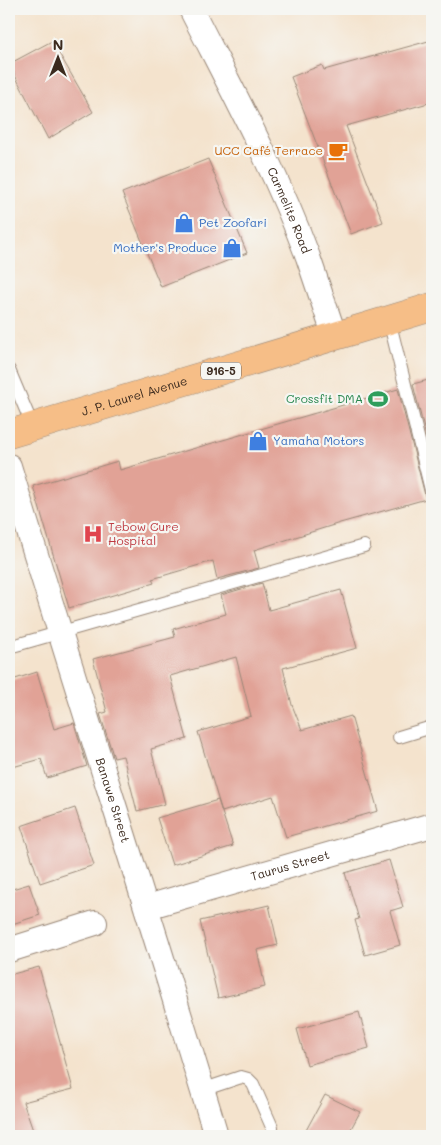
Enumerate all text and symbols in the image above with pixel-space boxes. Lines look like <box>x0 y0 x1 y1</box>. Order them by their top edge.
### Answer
north arrow <box>32 32 82 82</box>
text: N <box>53 35 63 54</box>
cafe icon: UCC Café Terrace <box>327 140 349 162</box>
place label: UCC Café Terrace <box>214 142 323 158</box>
street label: Carmelite Road <box>264 164 315 256</box>
shop icon: Pet Zoofari <box>173 212 195 234</box>
place label: Pet Zoofari <box>199 214 267 230</box>
shop icon: Mother's Produce <box>221 237 243 259</box>
place label: Mother's Produce <box>113 239 217 255</box>
road number: 916-5 <box>201 362 241 380</box>
street label: J. P. Laurel Avenue <box>79 372 189 419</box>
sports icon: Crossfit DMA <box>367 388 389 410</box>
place label: Crossfit DMA <box>286 390 363 406</box>
shop icon: Yamaha Motors <box>247 430 269 452</box>
place label: Yamaha Motors <box>273 432 365 448</box>
place label: Tebow Cure Hospital <box>108 518 179 548</box>
hospital icon: Tebow Cure Hospital <box>82 523 104 545</box>
street label: Banawe Street <box>93 756 134 844</box>
street label: Taurus Street <box>249 846 331 884</box>

